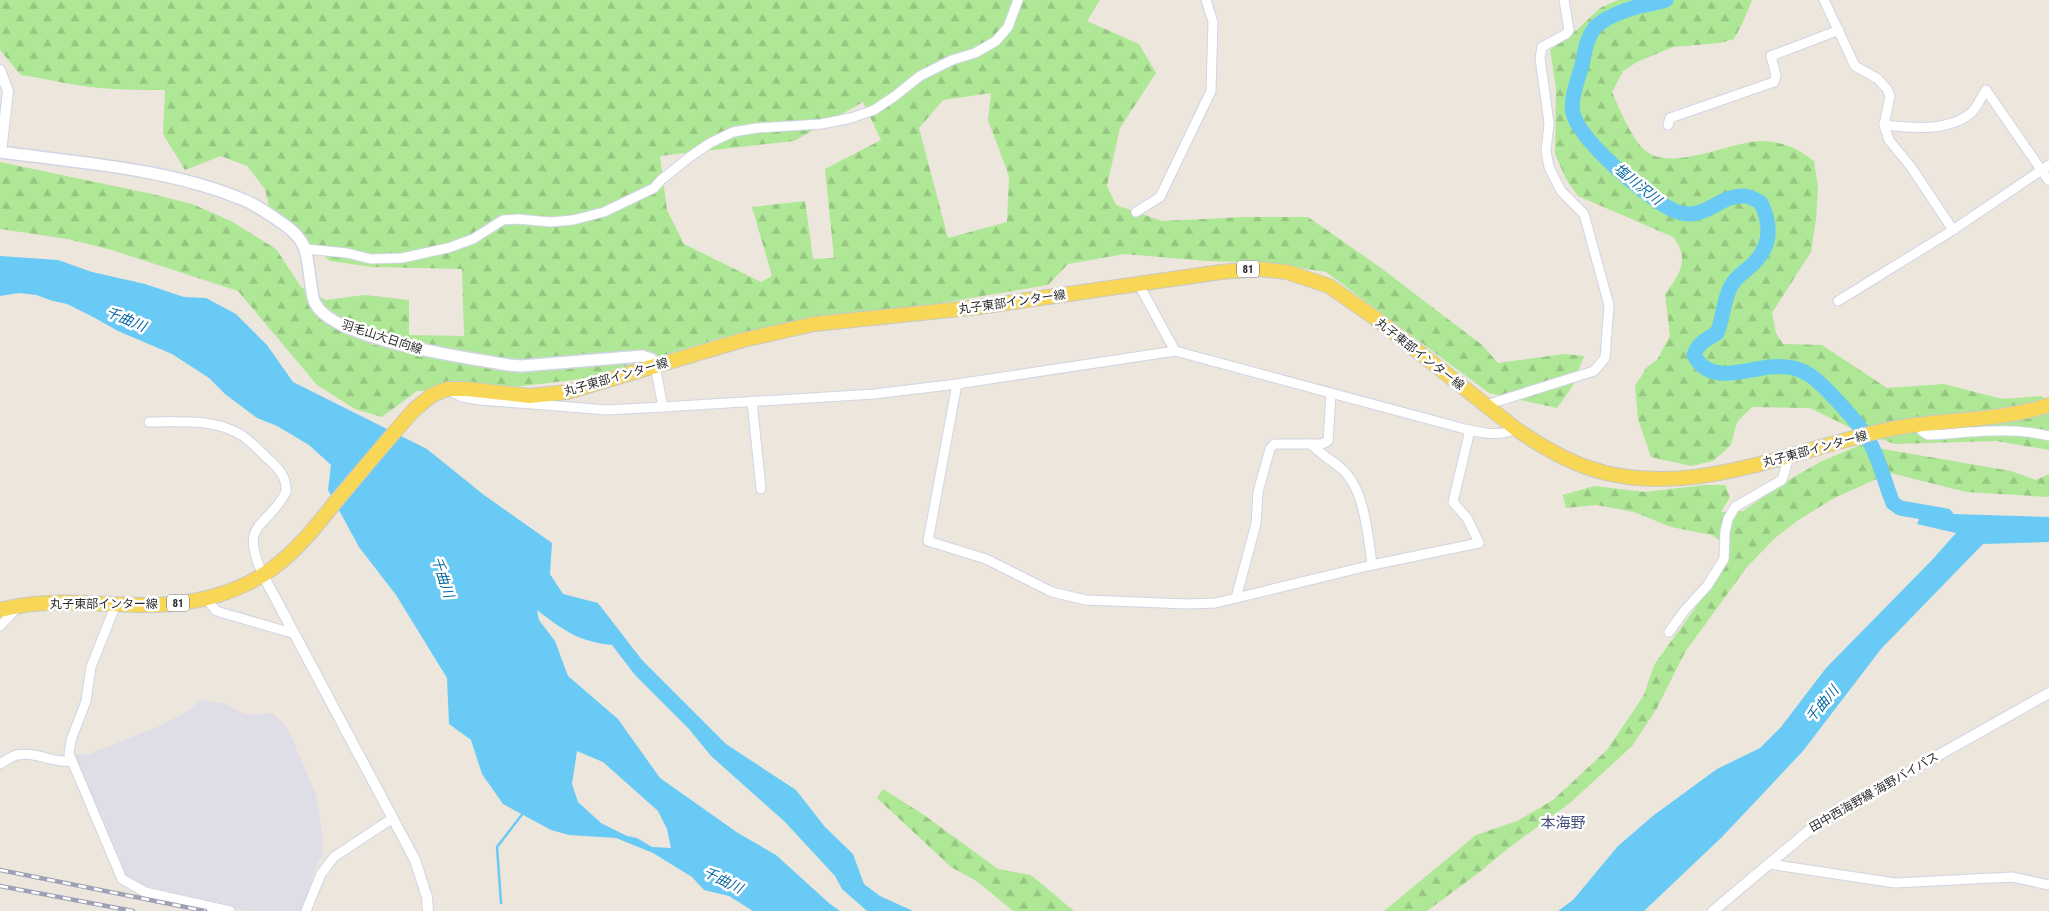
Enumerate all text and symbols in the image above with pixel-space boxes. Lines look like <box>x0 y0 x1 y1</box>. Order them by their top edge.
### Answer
water label: 塩川沢川 <box>1611 160 1666 209</box>
road number: 81 <box>1237 260 1259 278</box>
street label: 丸子東部インター線 <box>958 288 1066 316</box>
water label: 千曲川 <box>104 303 150 335</box>
street label: 丸子東部インター線 <box>1373 315 1467 393</box>
street label: 羽毛山大日向線 <box>340 317 424 357</box>
street label: 丸子東部インター線 <box>562 355 670 399</box>
street label: 丸子東部インター線 <box>1761 428 1869 470</box>
water label: 千曲川 <box>429 555 458 601</box>
road number: 81 <box>167 594 189 612</box>
street label: 丸子東部インター線 <box>50 597 158 611</box>
water label: 千曲川 <box>1802 681 1843 725</box>
street label: 田中西海野線 海野バイパス <box>1807 749 1941 835</box>
district label: 本海野 <box>1540 814 1586 832</box>
water label: 千曲川 <box>701 864 747 897</box>

